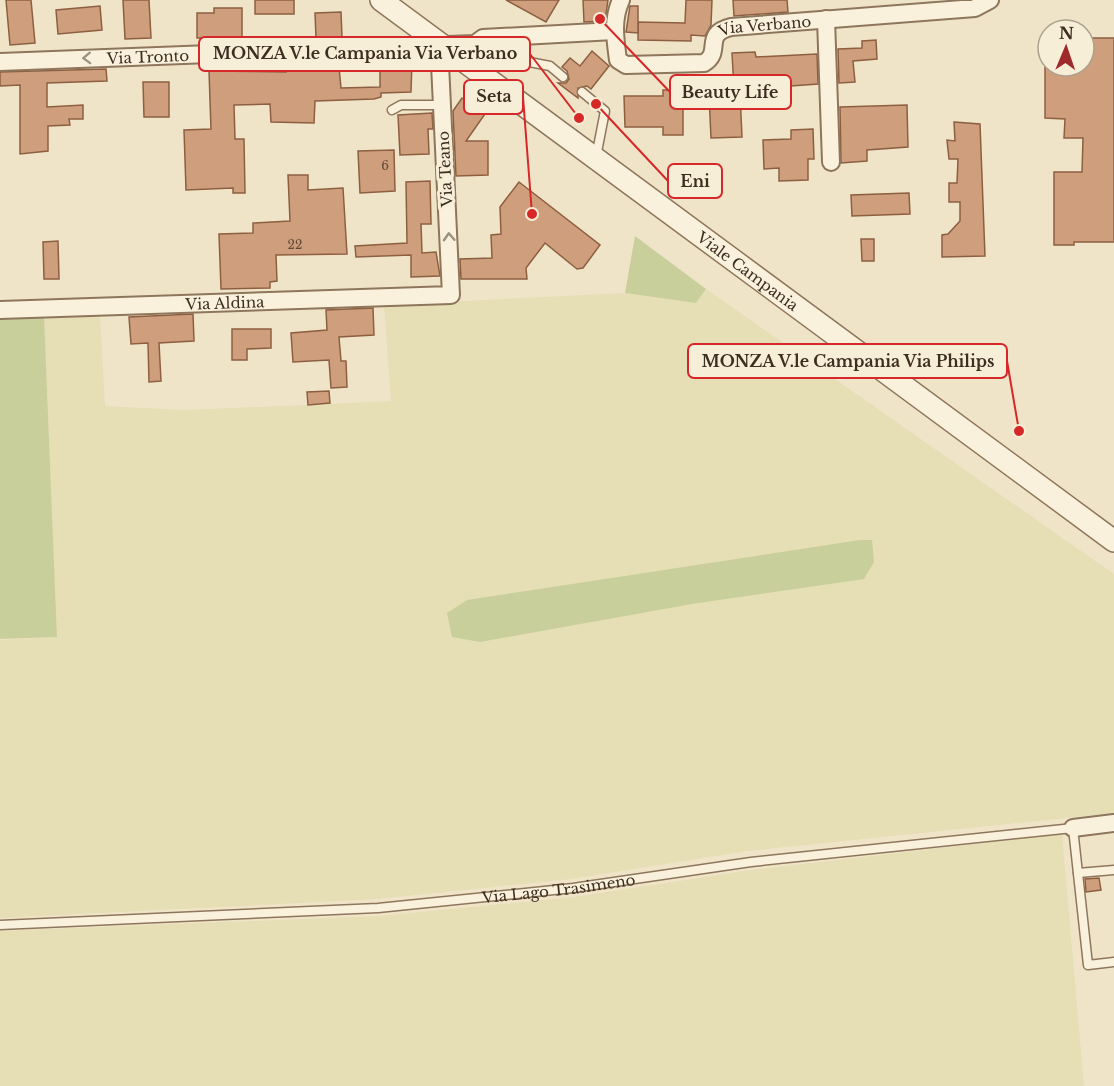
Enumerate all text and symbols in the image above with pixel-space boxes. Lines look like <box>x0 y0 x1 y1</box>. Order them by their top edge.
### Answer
street label: Via Verbano <box>714 11 812 41</box>
north arrow <box>1036 18 1096 78</box>
text: N <box>1059 23 1074 43</box>
callout: MONZA V.le Campania Via Verbano <box>199 37 530 71</box>
text: MONZA V.le Campania Via Verbano <box>213 43 517 63</box>
street label: Via Tronto <box>105 45 190 67</box>
one-way arrow <box>83 52 92 65</box>
callout: Beauty Life <box>670 75 791 109</box>
callout: Seta <box>464 80 523 114</box>
text: Beauty Life <box>682 82 778 102</box>
text: Seta <box>476 86 512 106</box>
street label: Via Teano <box>434 130 457 209</box>
house number: 6 <box>381 158 389 173</box>
callout: Eni <box>668 164 722 198</box>
text: Eni <box>680 171 710 191</box>
street label: Viale Campania <box>693 226 803 315</box>
one-way arrow <box>442 232 455 241</box>
house number: 22 <box>288 237 302 252</box>
street label: Via Aldina <box>184 292 265 313</box>
callout: MONZA V.le Campania Via Philips <box>688 344 1007 378</box>
text: MONZA V.le Campania Via Philips <box>702 351 994 371</box>
street label: Via Lago Trasimeno <box>480 870 637 907</box>

